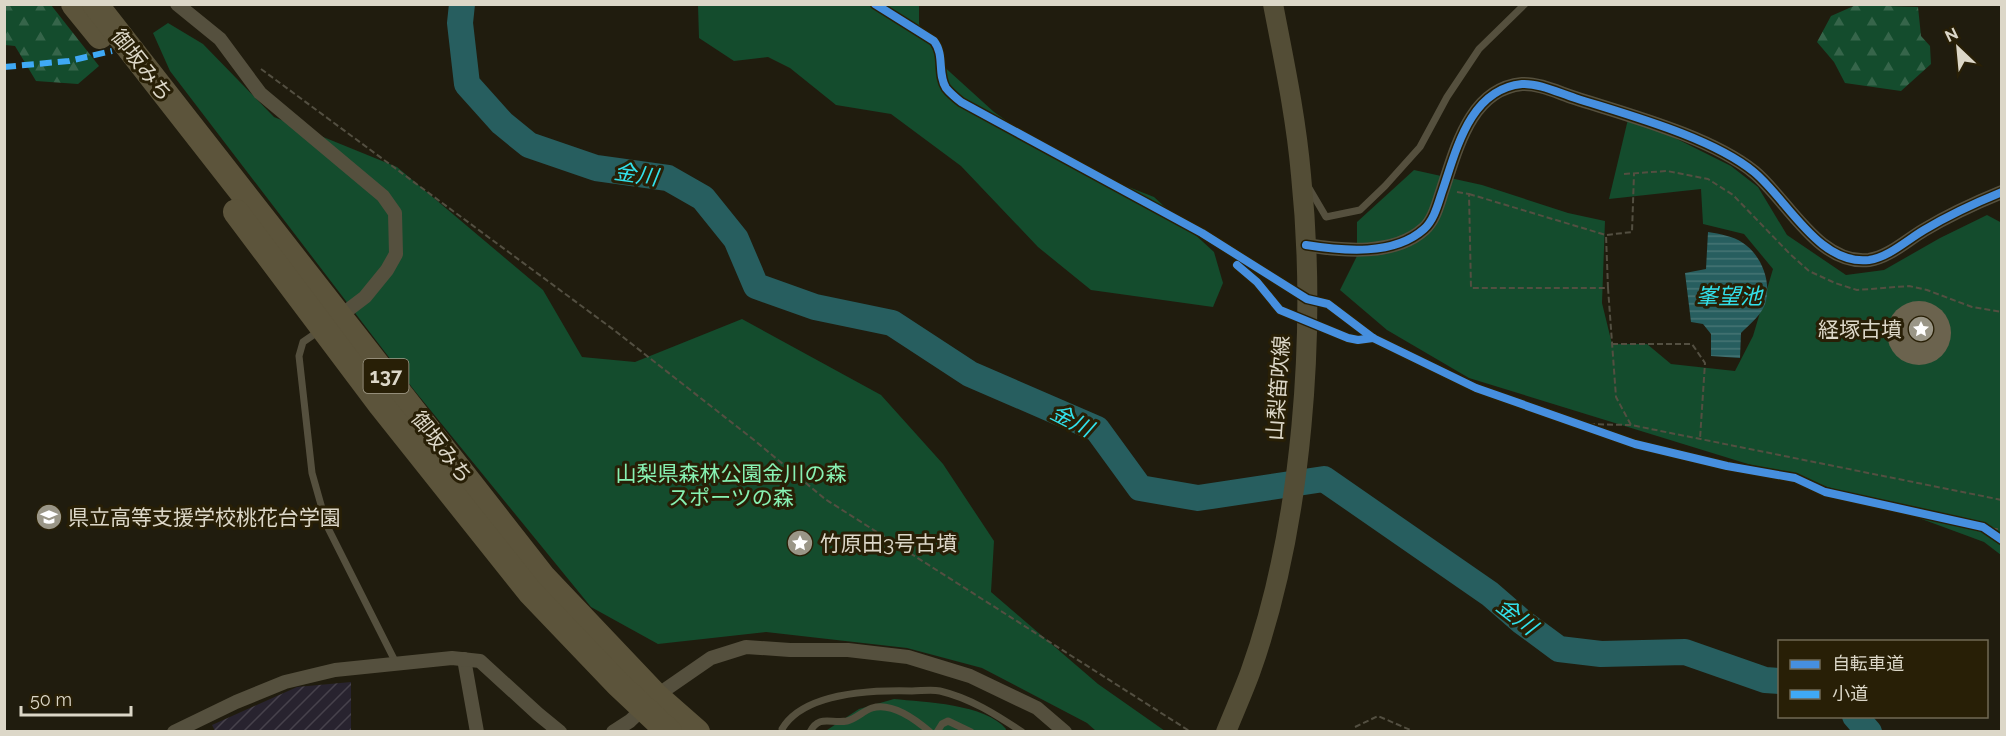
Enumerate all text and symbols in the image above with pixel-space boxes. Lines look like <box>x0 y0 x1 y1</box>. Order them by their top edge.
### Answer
north arrow <box>1928 18 1988 78</box>
street label: 御坂みち <box>106 24 178 106</box>
text: N <box>1942 24 1961 46</box>
water label: 金川 <box>612 158 662 190</box>
water label: 峯望池 <box>1696 283 1764 309</box>
place icon: 経塚古墳 <box>1906 314 1936 344</box>
place label: 経塚古墳 <box>1818 317 1902 342</box>
street label: 山梨笛吹線 <box>1262 335 1294 441</box>
road number: 137 <box>364 359 408 393</box>
water label: 金川 <box>1046 398 1099 442</box>
street label: 御坂みち <box>406 406 478 488</box>
park label: 山梨県森林公園金川の森 スポーツの森 <box>616 461 847 510</box>
school or university icon: 県立高等支援学校桃花台学園 <box>34 502 64 532</box>
place label: 県立高等支援学校桃花台学園 <box>68 505 341 530</box>
place icon: 竹原田3号古墳 <box>785 528 815 558</box>
place label: 竹原田3号古墳 <box>820 531 957 556</box>
water label: 金川 <box>1492 592 1544 641</box>
legend <box>1778 640 1988 718</box>
text: 自転車道 <box>1832 653 1904 674</box>
scale bar <box>21 679 130 717</box>
text: 小道 <box>1832 683 1868 704</box>
text: 50 m <box>30 689 72 710</box>

